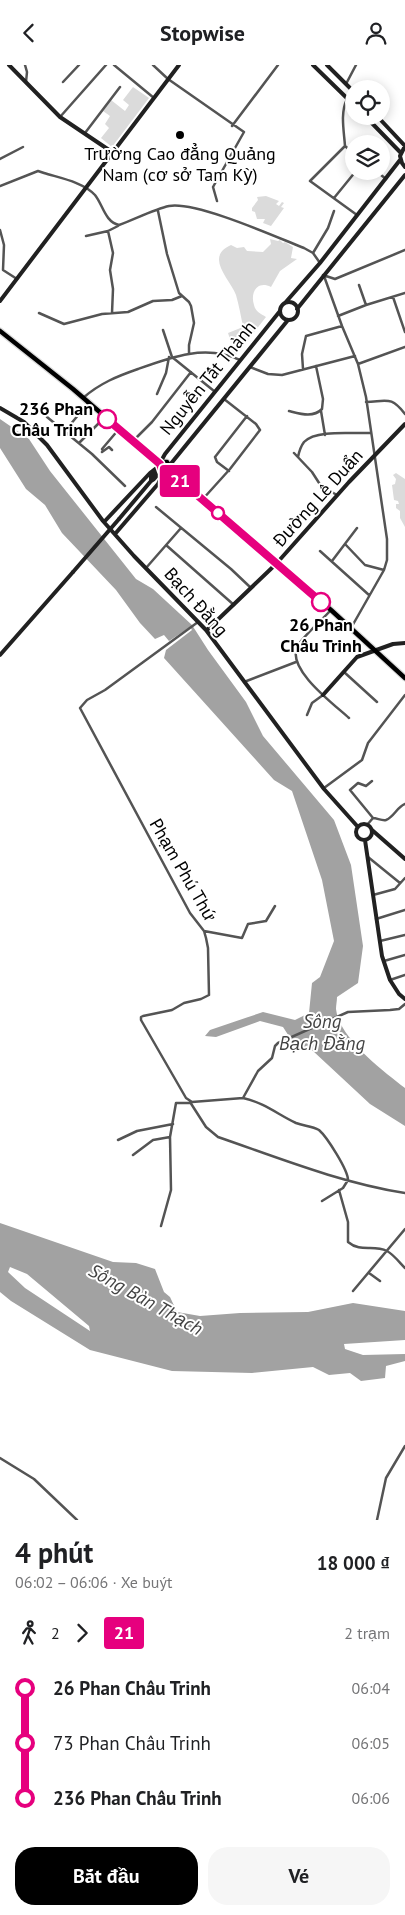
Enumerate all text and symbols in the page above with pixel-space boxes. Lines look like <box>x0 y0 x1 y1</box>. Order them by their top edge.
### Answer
icon: back <box>15 19 43 47</box>
text: Stopwise <box>160 19 245 47</box>
icon: person <box>362 19 390 47</box>
map controls <box>345 80 390 180</box>
button: locate <box>345 80 390 125</box>
marker: Trường Cao đẳng Quảng Nam (cơ sở Tam Kỳ) <box>174 129 186 141</box>
button: layers <box>345 135 390 180</box>
place label: Trường Cao đẳng Quảng Nam (cơ sở Tam Kỳ) <box>84 142 276 186</box>
street label: Nguyễn Tất Thành <box>155 316 261 439</box>
place label: 236 Phan Châu Trinh <box>11 397 93 441</box>
marker: 236 Phan Châu Trinh <box>97 409 117 429</box>
street label: Đường Lê Duẩn <box>267 444 368 552</box>
line badge: 21 <box>158 465 202 497</box>
text: 21 <box>170 469 190 492</box>
unlabelled marker <box>211 506 225 520</box>
street label: Bạch Đằng <box>159 563 233 641</box>
marker: 26 Phan Châu Trinh <box>311 592 331 612</box>
place label: 26 Phan Châu Trinh <box>280 613 362 657</box>
street label: Phạm Phú Thứ <box>145 814 222 925</box>
water label: Sông Bạch Đằng <box>279 1009 366 1055</box>
water label: Sông Bàn Thạch <box>85 1258 207 1340</box>
text: 4 phút <box>15 1534 93 1571</box>
text: 18 000 ₫ <box>317 1551 390 1575</box>
text: 06:02 – 06:06 · Xe buýt <box>15 1572 172 1592</box>
icon: walk <box>15 1619 43 1647</box>
icon: forward <box>68 1619 96 1647</box>
text: 21 <box>114 1621 134 1644</box>
text: 2 <box>51 1623 60 1643</box>
text: 2 trạm <box>344 1623 390 1643</box>
text: 26 Phan Châu Trinh <box>53 1676 211 1700</box>
text: 06:04 <box>352 1678 390 1698</box>
text: 73 Phan Châu Trinh <box>53 1731 211 1755</box>
text: 06:05 <box>352 1733 390 1753</box>
text: 236 Phan Châu Trinh <box>53 1786 222 1810</box>
text: 06:06 <box>352 1788 390 1808</box>
button: Bắt đầu <box>15 1847 198 1905</box>
button: Vé <box>208 1847 390 1905</box>

